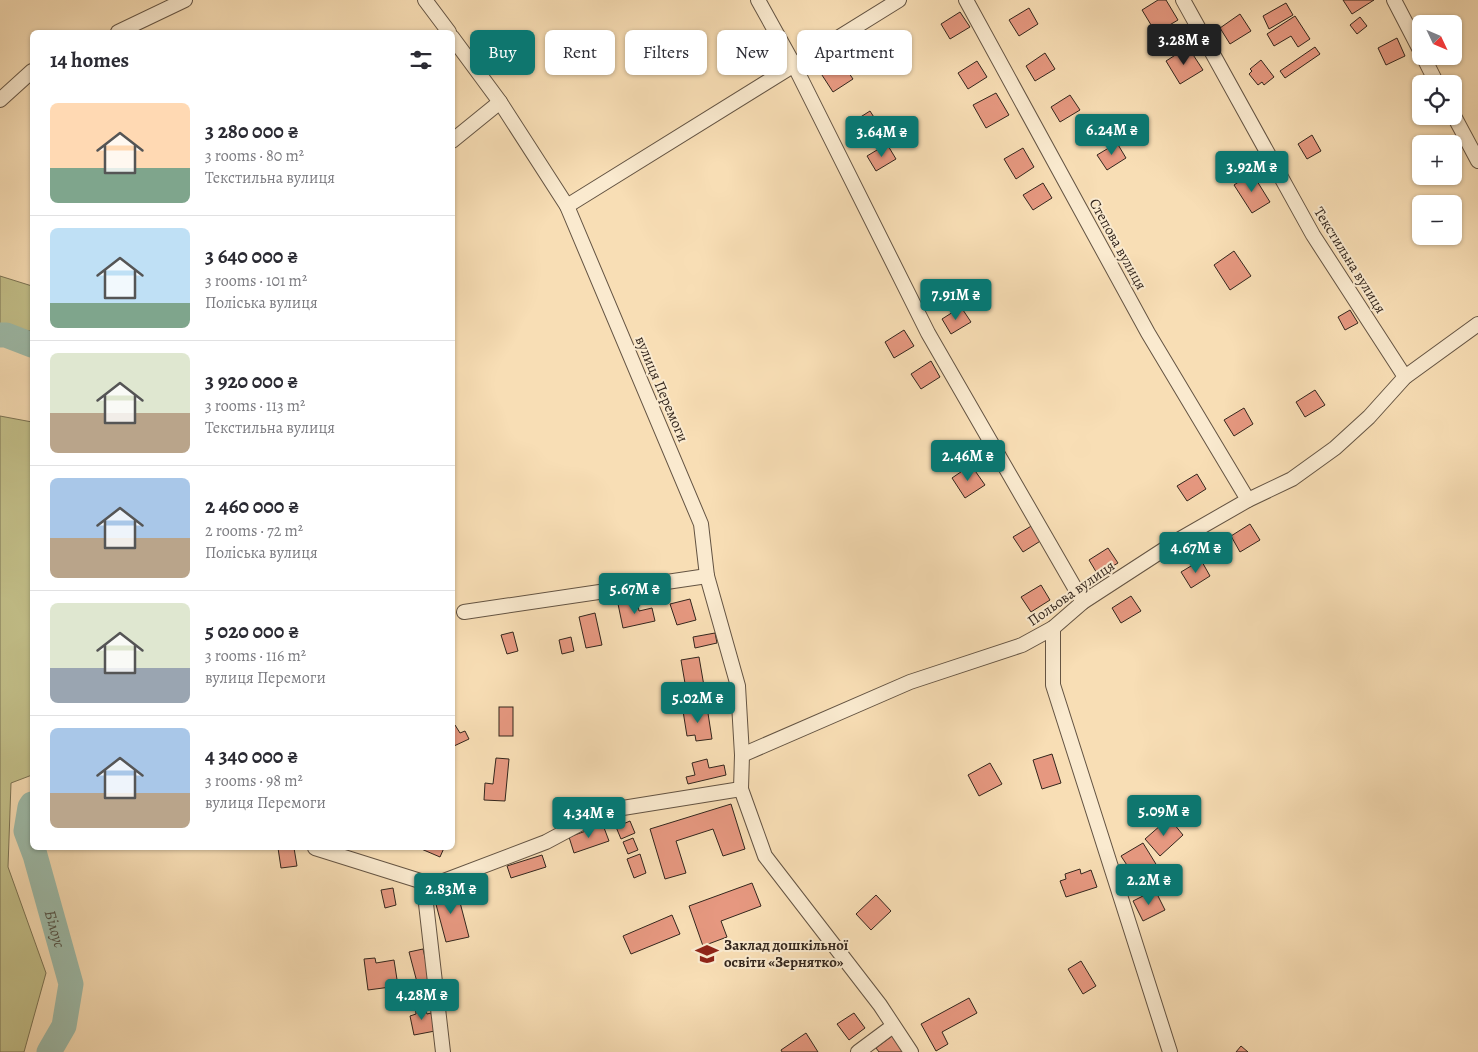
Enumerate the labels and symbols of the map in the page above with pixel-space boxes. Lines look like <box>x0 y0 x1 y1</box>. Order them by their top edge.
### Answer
north arrow <box>1412 15 1462 65</box>
pin: 3.28M ₴ <box>1138 23 1230 66</box>
pin: 6.24M ₴ <box>1066 114 1158 156</box>
pin: 3.64M ₴ <box>836 116 928 158</box>
pin: 3.92M ₴ <box>1206 150 1298 193</box>
street label: Степова вулиця <box>1085 195 1151 293</box>
street label: Текстильна вулиця <box>1309 203 1391 317</box>
pin: 7.91M ₴ <box>910 278 1002 321</box>
street label: вулиця Перемоги <box>631 333 693 445</box>
pin: 2.46M ₴ <box>922 440 1014 482</box>
pin: 4.67M ₴ <box>1150 532 1242 574</box>
street label: Польова вулиця <box>1023 555 1119 631</box>
pin: 5.67M ₴ <box>589 572 681 615</box>
pin: 5.02M ₴ <box>652 682 744 724</box>
pin: 5.09M ₴ <box>1118 794 1210 837</box>
pin: 4.34M ₴ <box>543 796 635 839</box>
pin: 2.2M ₴ <box>1108 864 1190 906</box>
pin: 2.83M ₴ <box>405 872 497 915</box>
water label: Білоус <box>39 907 70 951</box>
place label: Заклад дошкільної освіти «Зернятко» <box>724 935 849 972</box>
school or university icon: Заклад дошкільної освіти «Зернятко» <box>694 941 720 967</box>
pin: 4.28M ₴ <box>376 978 468 1021</box>

